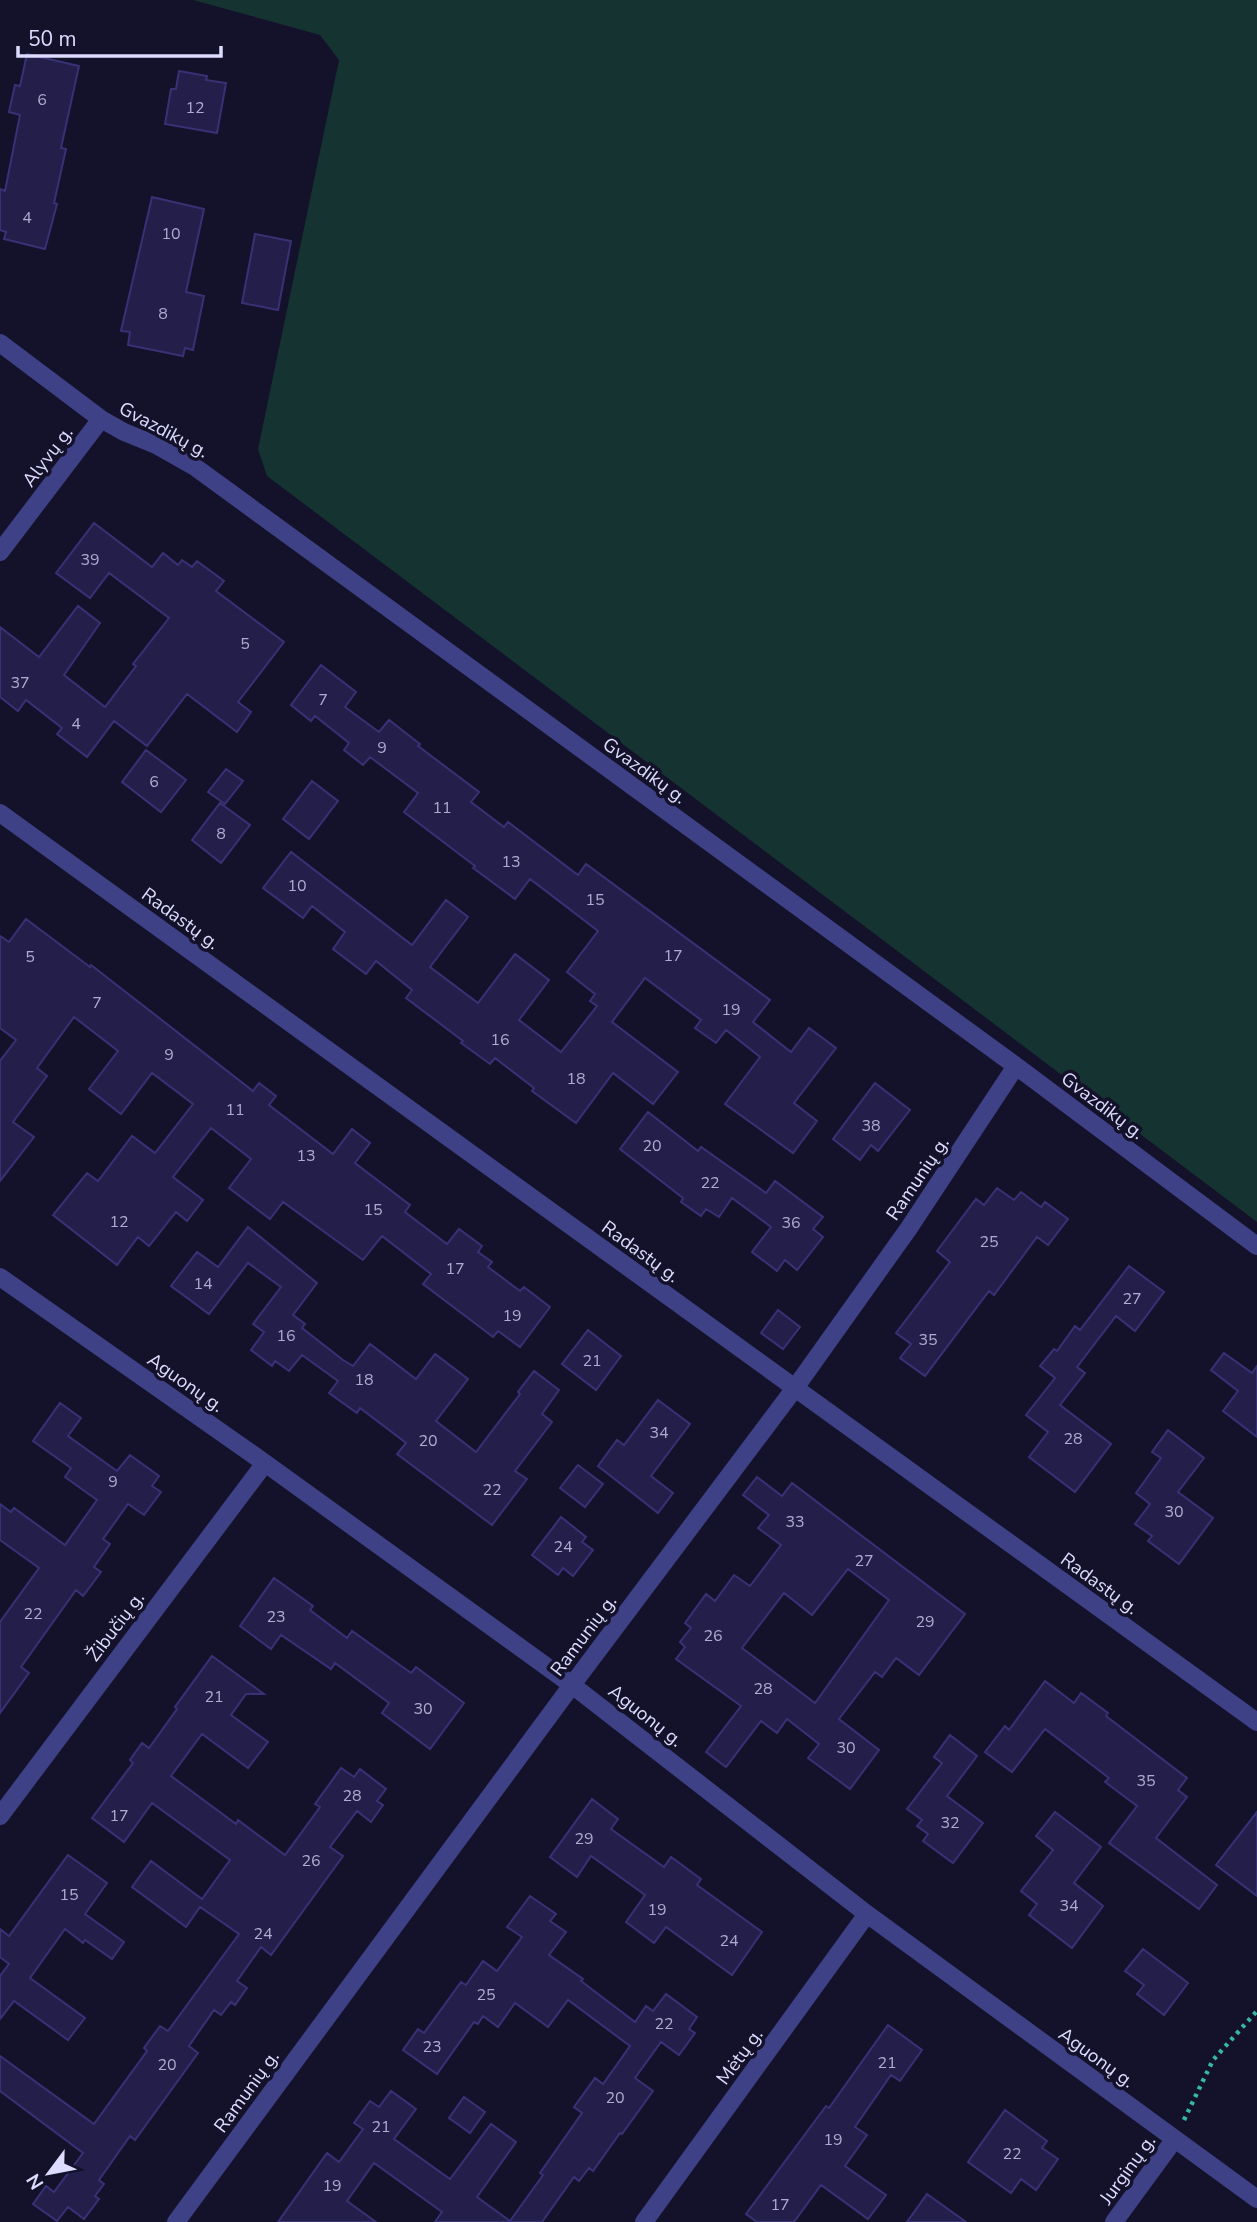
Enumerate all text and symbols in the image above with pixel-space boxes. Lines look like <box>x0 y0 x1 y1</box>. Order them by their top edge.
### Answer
scale bar <box>18 14 220 58</box>
text: 50 m <box>28 25 77 53</box>
house number: 6 <box>37 89 47 111</box>
house number: 12 <box>185 97 205 119</box>
house number: 4 <box>22 207 32 229</box>
house number: 10 <box>161 223 181 245</box>
house number: 8 <box>158 303 168 325</box>
street label: Gvazdikų g. <box>114 395 213 464</box>
street label: Alyvų g. <box>16 421 79 492</box>
house number: 39 <box>80 549 100 571</box>
house number: 5 <box>240 633 250 655</box>
house number: 37 <box>10 672 30 694</box>
house number: 7 <box>318 689 328 711</box>
house number: 4 <box>71 713 81 735</box>
street label: Gvazdikų g. <box>597 731 692 810</box>
house number: 9 <box>377 737 387 759</box>
house number: 6 <box>149 771 159 793</box>
house number: 11 <box>432 797 452 819</box>
house number: 8 <box>216 823 226 845</box>
house number: 13 <box>501 851 521 873</box>
house number: 10 <box>287 875 307 897</box>
street label: Radastų g. <box>136 882 225 956</box>
house number: 15 <box>585 889 605 911</box>
house number: 17 <box>663 945 683 967</box>
house number: 5 <box>25 946 35 968</box>
house number: 7 <box>92 992 102 1014</box>
house number: 19 <box>721 999 741 1021</box>
house number: 16 <box>490 1029 510 1051</box>
house number: 9 <box>164 1044 174 1066</box>
street label: Gvazdikų g. <box>1055 1066 1149 1146</box>
house number: 18 <box>566 1068 586 1090</box>
house number: 11 <box>225 1099 245 1121</box>
house number: 38 <box>861 1115 881 1137</box>
street label: Ramunių g. <box>880 1132 955 1226</box>
house number: 20 <box>642 1135 662 1157</box>
house number: 13 <box>296 1145 316 1167</box>
house number: 22 <box>700 1172 720 1194</box>
house number: 15 <box>363 1199 383 1221</box>
house number: 12 <box>109 1211 129 1233</box>
house number: 36 <box>781 1212 801 1234</box>
street label: Radastų g. <box>596 1215 685 1289</box>
house number: 25 <box>979 1231 999 1253</box>
house number: 17 <box>445 1258 465 1280</box>
house number: 14 <box>193 1273 213 1295</box>
house number: 27 <box>1122 1288 1142 1310</box>
house number: 19 <box>502 1305 522 1327</box>
house number: 16 <box>276 1325 296 1347</box>
house number: 35 <box>918 1329 938 1351</box>
street label: Aguonų g. <box>142 1347 229 1419</box>
house number: 21 <box>582 1350 602 1372</box>
house number: 18 <box>354 1369 374 1391</box>
house number: 34 <box>649 1422 669 1444</box>
house number: 28 <box>1063 1428 1083 1450</box>
house number: 20 <box>418 1430 438 1452</box>
house number: 9 <box>108 1471 118 1493</box>
house number: 22 <box>482 1479 502 1501</box>
house number: 30 <box>1164 1501 1184 1523</box>
house number: 33 <box>785 1511 805 1533</box>
house number: 24 <box>553 1536 573 1558</box>
street label: Radastų g. <box>1055 1547 1144 1621</box>
house number: 27 <box>854 1550 874 1572</box>
street label: Žibučių g. <box>81 1586 151 1667</box>
street label: Ramunių g. <box>545 1589 623 1682</box>
house number: 22 <box>23 1603 43 1625</box>
house number: 23 <box>266 1606 286 1628</box>
house number: 29 <box>915 1611 935 1633</box>
house number: 26 <box>703 1625 723 1647</box>
street label: Aguonų g. <box>603 1678 688 1753</box>
house number: 28 <box>753 1678 773 1700</box>
house number: 21 <box>204 1686 224 1708</box>
house number: 30 <box>413 1698 433 1720</box>
house number: 30 <box>836 1737 856 1759</box>
house number: 35 <box>1136 1770 1156 1792</box>
house number: 28 <box>342 1785 362 1807</box>
house number: 17 <box>109 1805 129 1827</box>
house number: 32 <box>940 1812 960 1834</box>
house number: 29 <box>574 1828 594 1850</box>
house number: 26 <box>301 1850 321 1872</box>
house number: 15 <box>59 1884 79 1906</box>
house number: 34 <box>1059 1895 1079 1917</box>
house number: 19 <box>647 1899 667 1921</box>
house number: 24 <box>253 1923 273 1945</box>
house number: 24 <box>719 1930 739 1952</box>
house number: 25 <box>476 1984 496 2006</box>
house number: 22 <box>654 2013 674 2035</box>
street label: Aguonų g. <box>1053 2021 1140 2094</box>
street label: Mėtų g. <box>710 2023 769 2090</box>
house number: 23 <box>422 2036 442 2058</box>
street label: Ramunių g. <box>208 2045 286 2138</box>
house number: 21 <box>877 2052 897 2074</box>
house number: 20 <box>157 2054 177 2076</box>
house number: 20 <box>605 2087 625 2109</box>
house number: 21 <box>371 2116 391 2138</box>
house number: 19 <box>823 2129 843 2151</box>
street label: Jurginų g. <box>1093 2129 1162 2211</box>
north arrow <box>14 2138 84 2208</box>
house number: 22 <box>1002 2143 1022 2165</box>
text: N <box>21 2169 50 2194</box>
house number: 19 <box>322 2175 342 2197</box>
house number: 17 <box>770 2194 790 2216</box>

